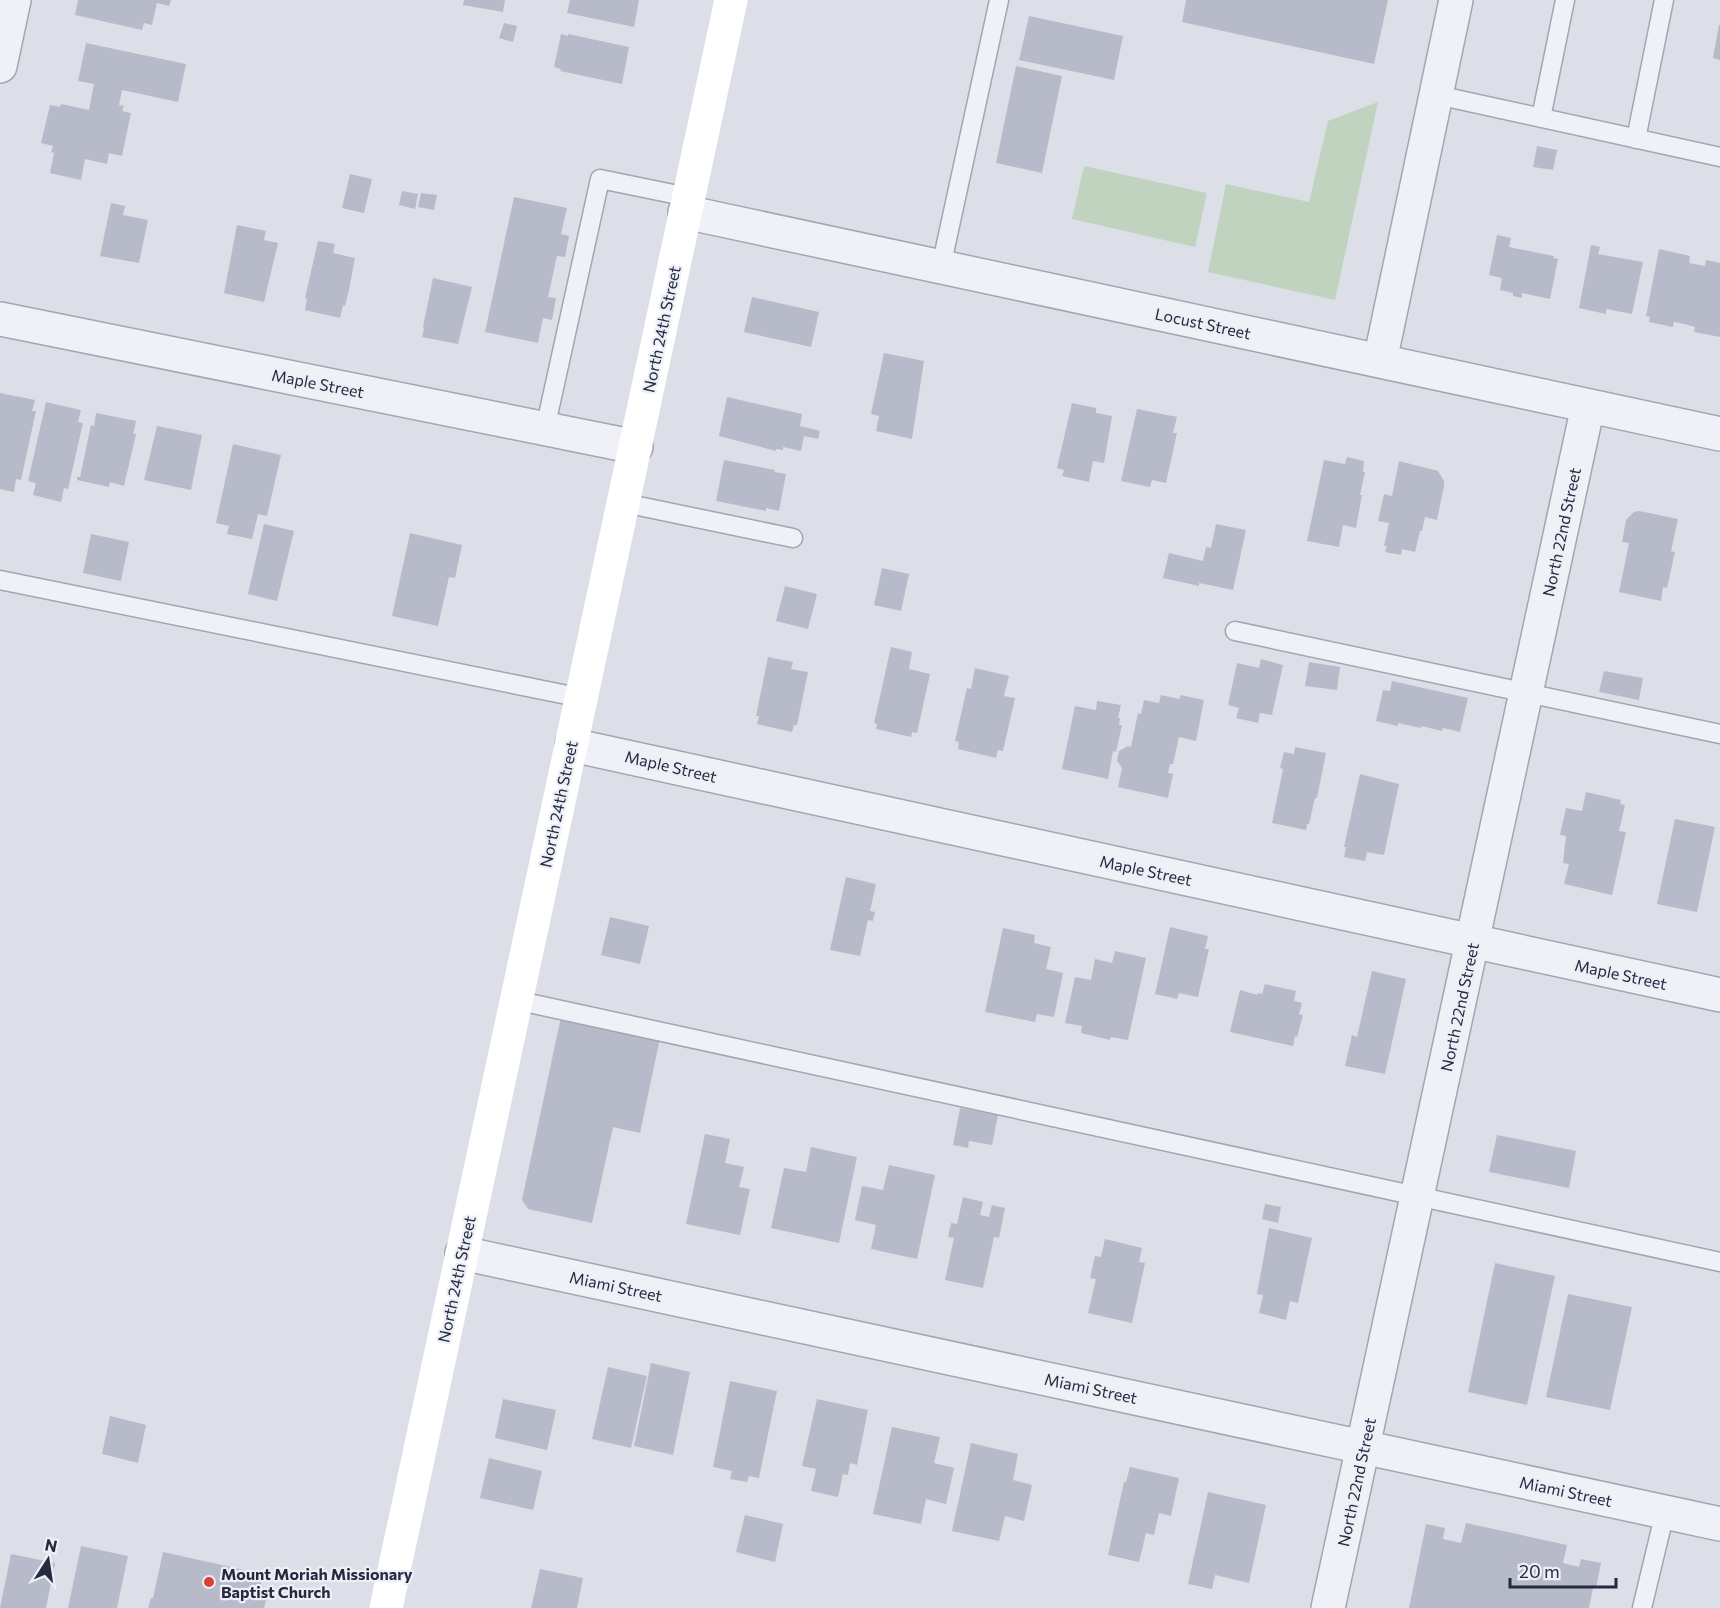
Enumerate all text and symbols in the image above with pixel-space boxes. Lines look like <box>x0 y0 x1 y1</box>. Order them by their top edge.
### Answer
street label: North 24th Street <box>638 264 684 394</box>
street label: Locust Street <box>1153 304 1253 343</box>
street label: Maple Street <box>270 365 366 401</box>
street label: North 22nd Street <box>1538 465 1584 598</box>
street label: North 24th Street <box>535 739 581 869</box>
street label: Maple Street <box>623 746 719 786</box>
street label: Maple Street <box>1098 851 1194 889</box>
street label: North 22nd Street <box>1436 940 1482 1073</box>
street label: Maple Street <box>1573 955 1669 993</box>
street label: North 24th Street <box>433 1214 479 1344</box>
street label: Miami Street <box>568 1267 664 1305</box>
street label: Miami Street <box>1043 1369 1139 1407</box>
street label: North 22nd Street <box>1333 1415 1379 1548</box>
street label: Miami Street <box>1518 1472 1614 1510</box>
north arrow <box>18 1530 78 1590</box>
text: N <box>43 1534 59 1555</box>
scale bar <box>1510 1551 1616 1589</box>
text: 20 m <box>1519 1560 1560 1582</box>
place label: Mount Moriah Missionary Baptist Church <box>221 1564 413 1601</box>
marker: Mount Moriah Missionary Baptist Church <box>202 1575 216 1589</box>

